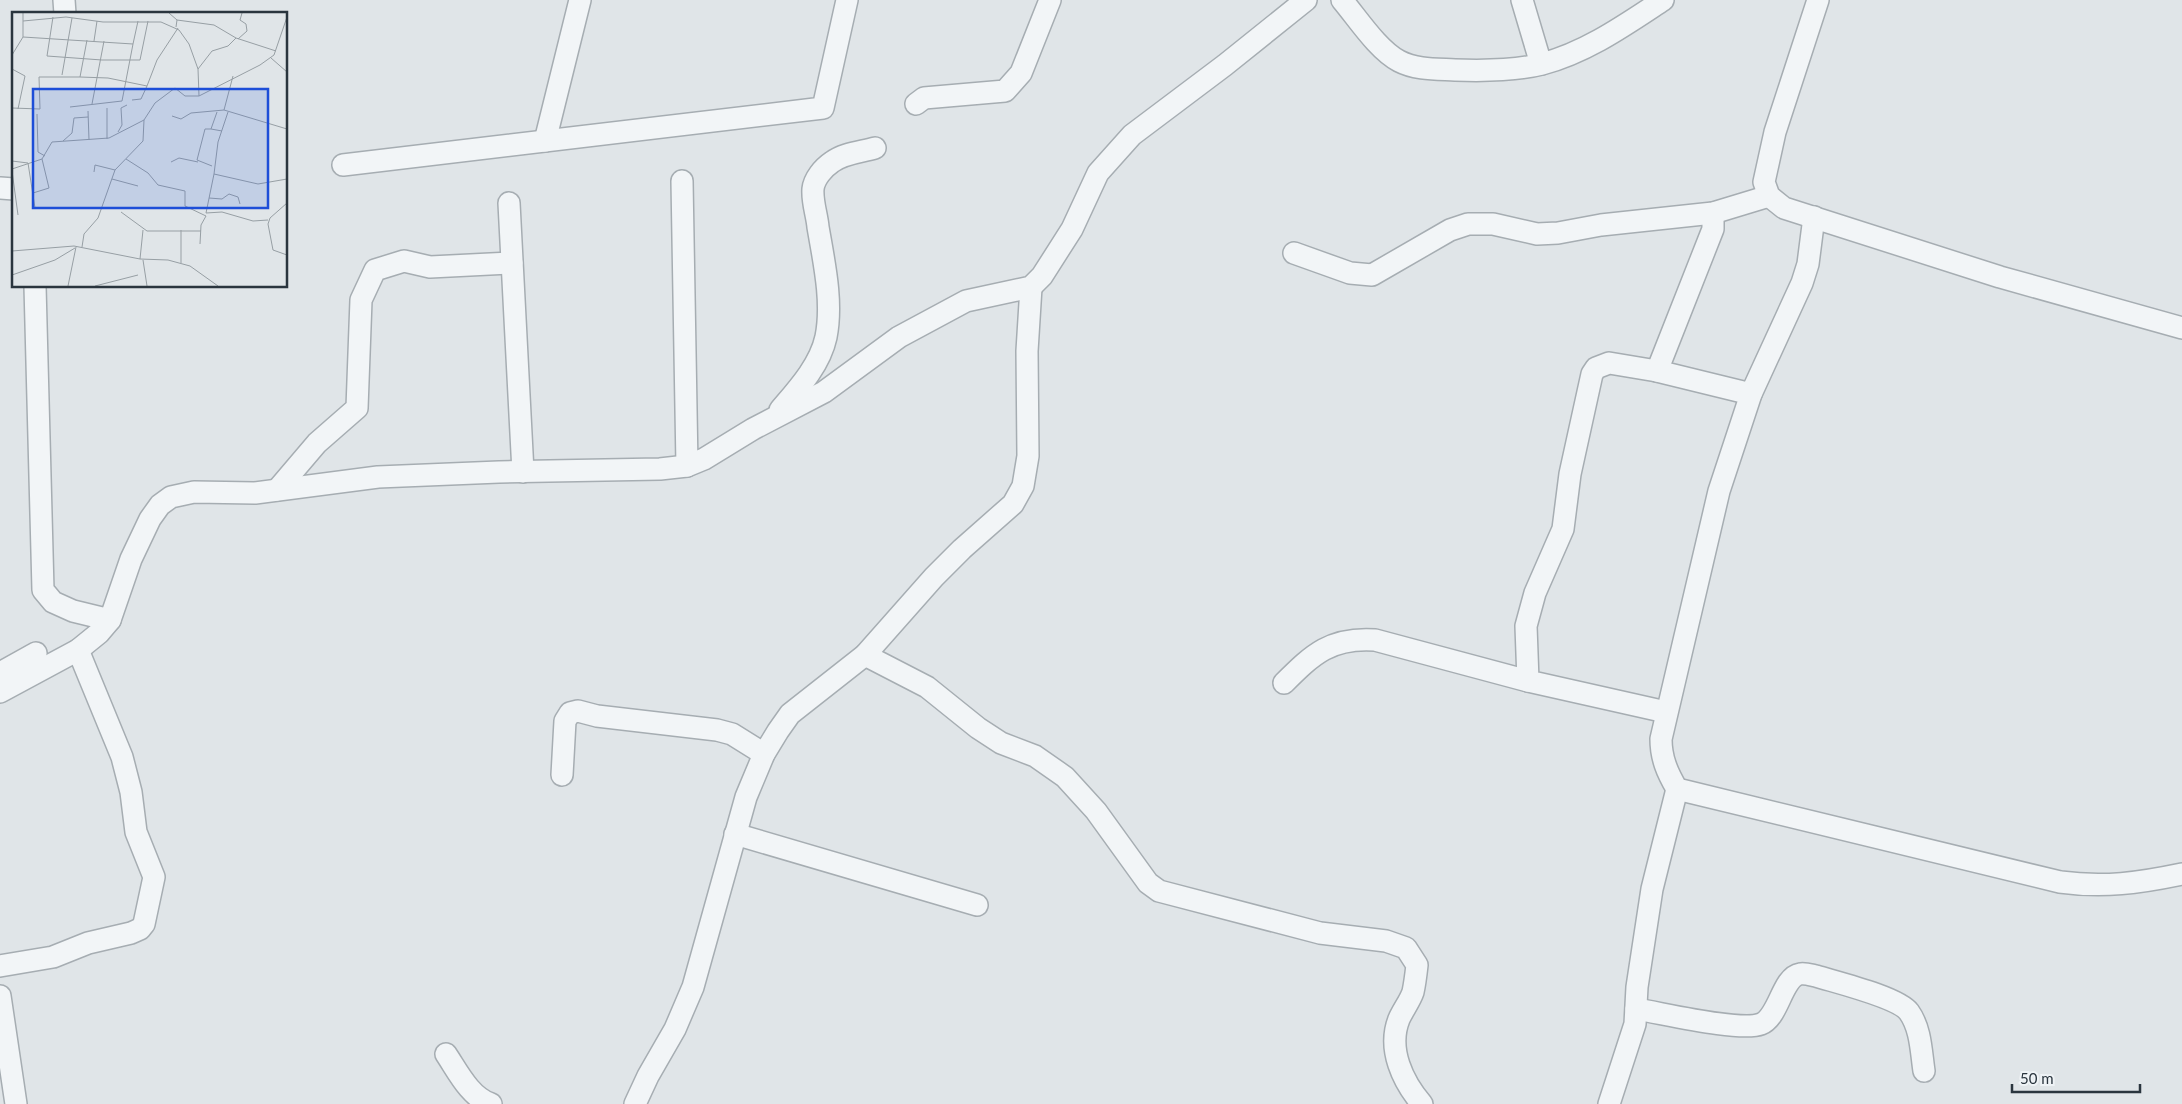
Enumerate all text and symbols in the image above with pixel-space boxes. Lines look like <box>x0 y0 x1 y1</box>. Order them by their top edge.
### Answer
inset map <box>12 12 288 288</box>
scale bar <box>2012 1062 2140 1094</box>
text: 50 m <box>2020 1069 2054 1087</box>

